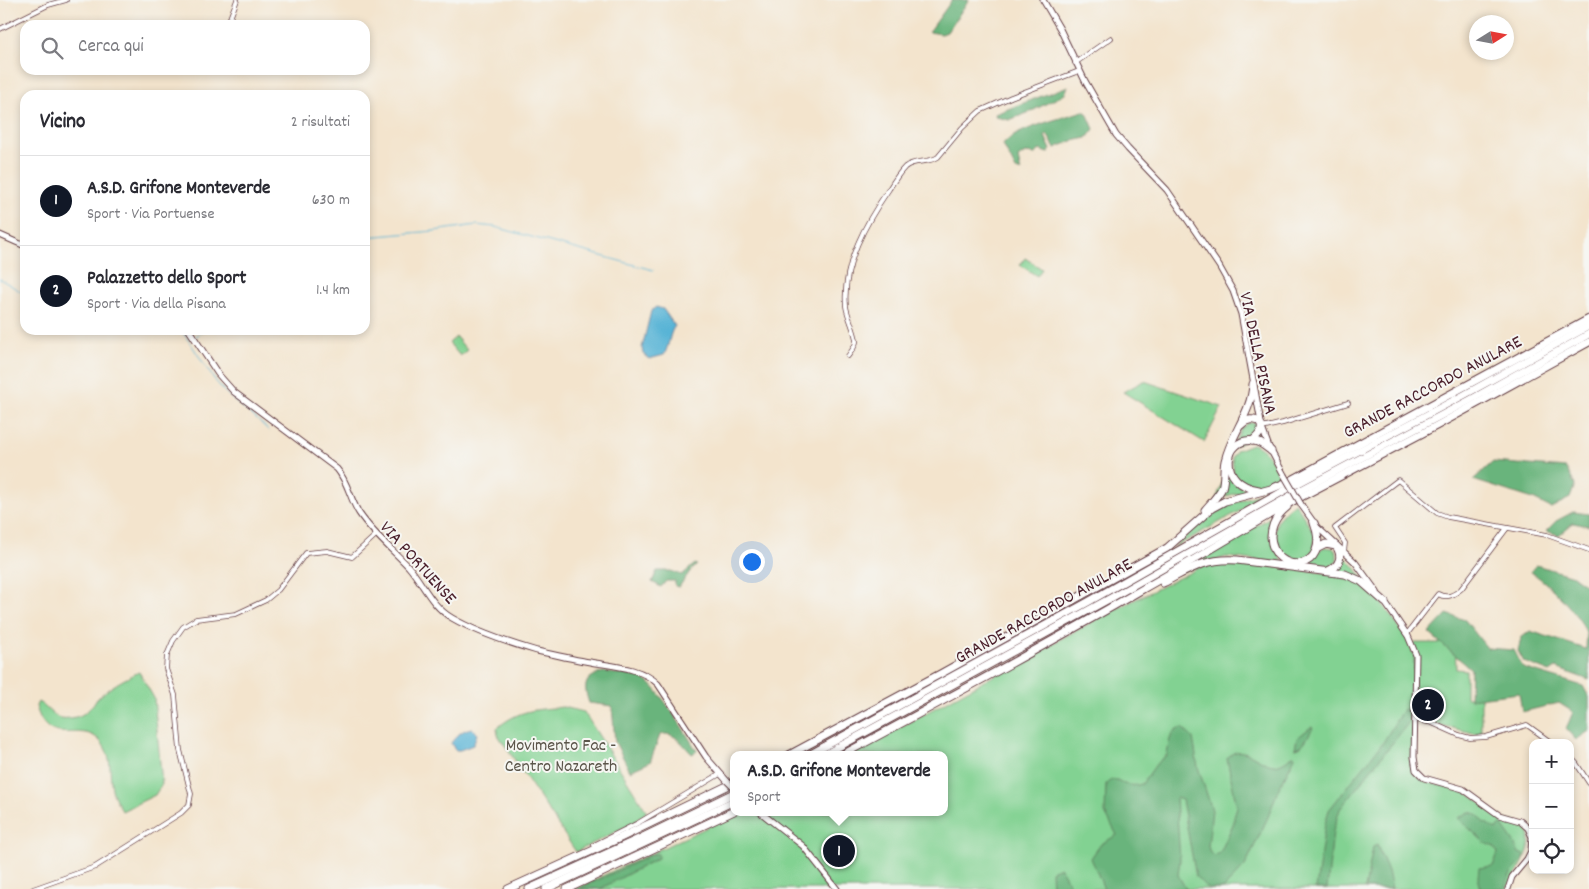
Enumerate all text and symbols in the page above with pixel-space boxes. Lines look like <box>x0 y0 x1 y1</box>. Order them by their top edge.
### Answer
north arrow <box>1469 15 1514 60</box>
search box <box>20 20 370 75</box>
icon: search <box>38 34 66 62</box>
text: Cerca qui <box>78 34 144 61</box>
text: Vicino <box>40 108 85 138</box>
text: 2 risultati <box>291 111 350 134</box>
text: A.S.D. Grifone Monteverde <box>87 176 270 203</box>
text: 1 <box>54 189 58 212</box>
text: 630 m <box>312 189 350 212</box>
text: Sport · Via Portuense <box>87 203 215 226</box>
text: Palazzetto dello Sport <box>87 266 246 293</box>
text: 2 <box>53 279 60 302</box>
text: 1.4 km <box>316 279 350 302</box>
street label: VIA DELLA PISANA <box>1231 290 1282 417</box>
text: Sport · Via della Pisana <box>87 293 226 316</box>
street label: GRANDE RACCORDO ANULARE <box>1339 330 1527 446</box>
street label: VIA PORTUENSE <box>373 516 461 611</box>
your location <box>739 549 765 575</box>
street label: GRANDE RACCORDO ANULARE <box>951 553 1137 671</box>
pin: 2 <box>1412 686 1444 724</box>
park label: Movimento Fac - Centro Nazareth <box>505 734 617 780</box>
map controls <box>1529 739 1574 874</box>
button: + <box>1529 739 1574 784</box>
popup <box>730 751 948 816</box>
text: A.S.D. Grifone Monteverde <box>747 759 931 786</box>
button: − <box>1529 784 1574 829</box>
text: Sport <box>747 786 781 809</box>
button: locate <box>1529 829 1574 874</box>
pin: 1 <box>823 832 855 870</box>

